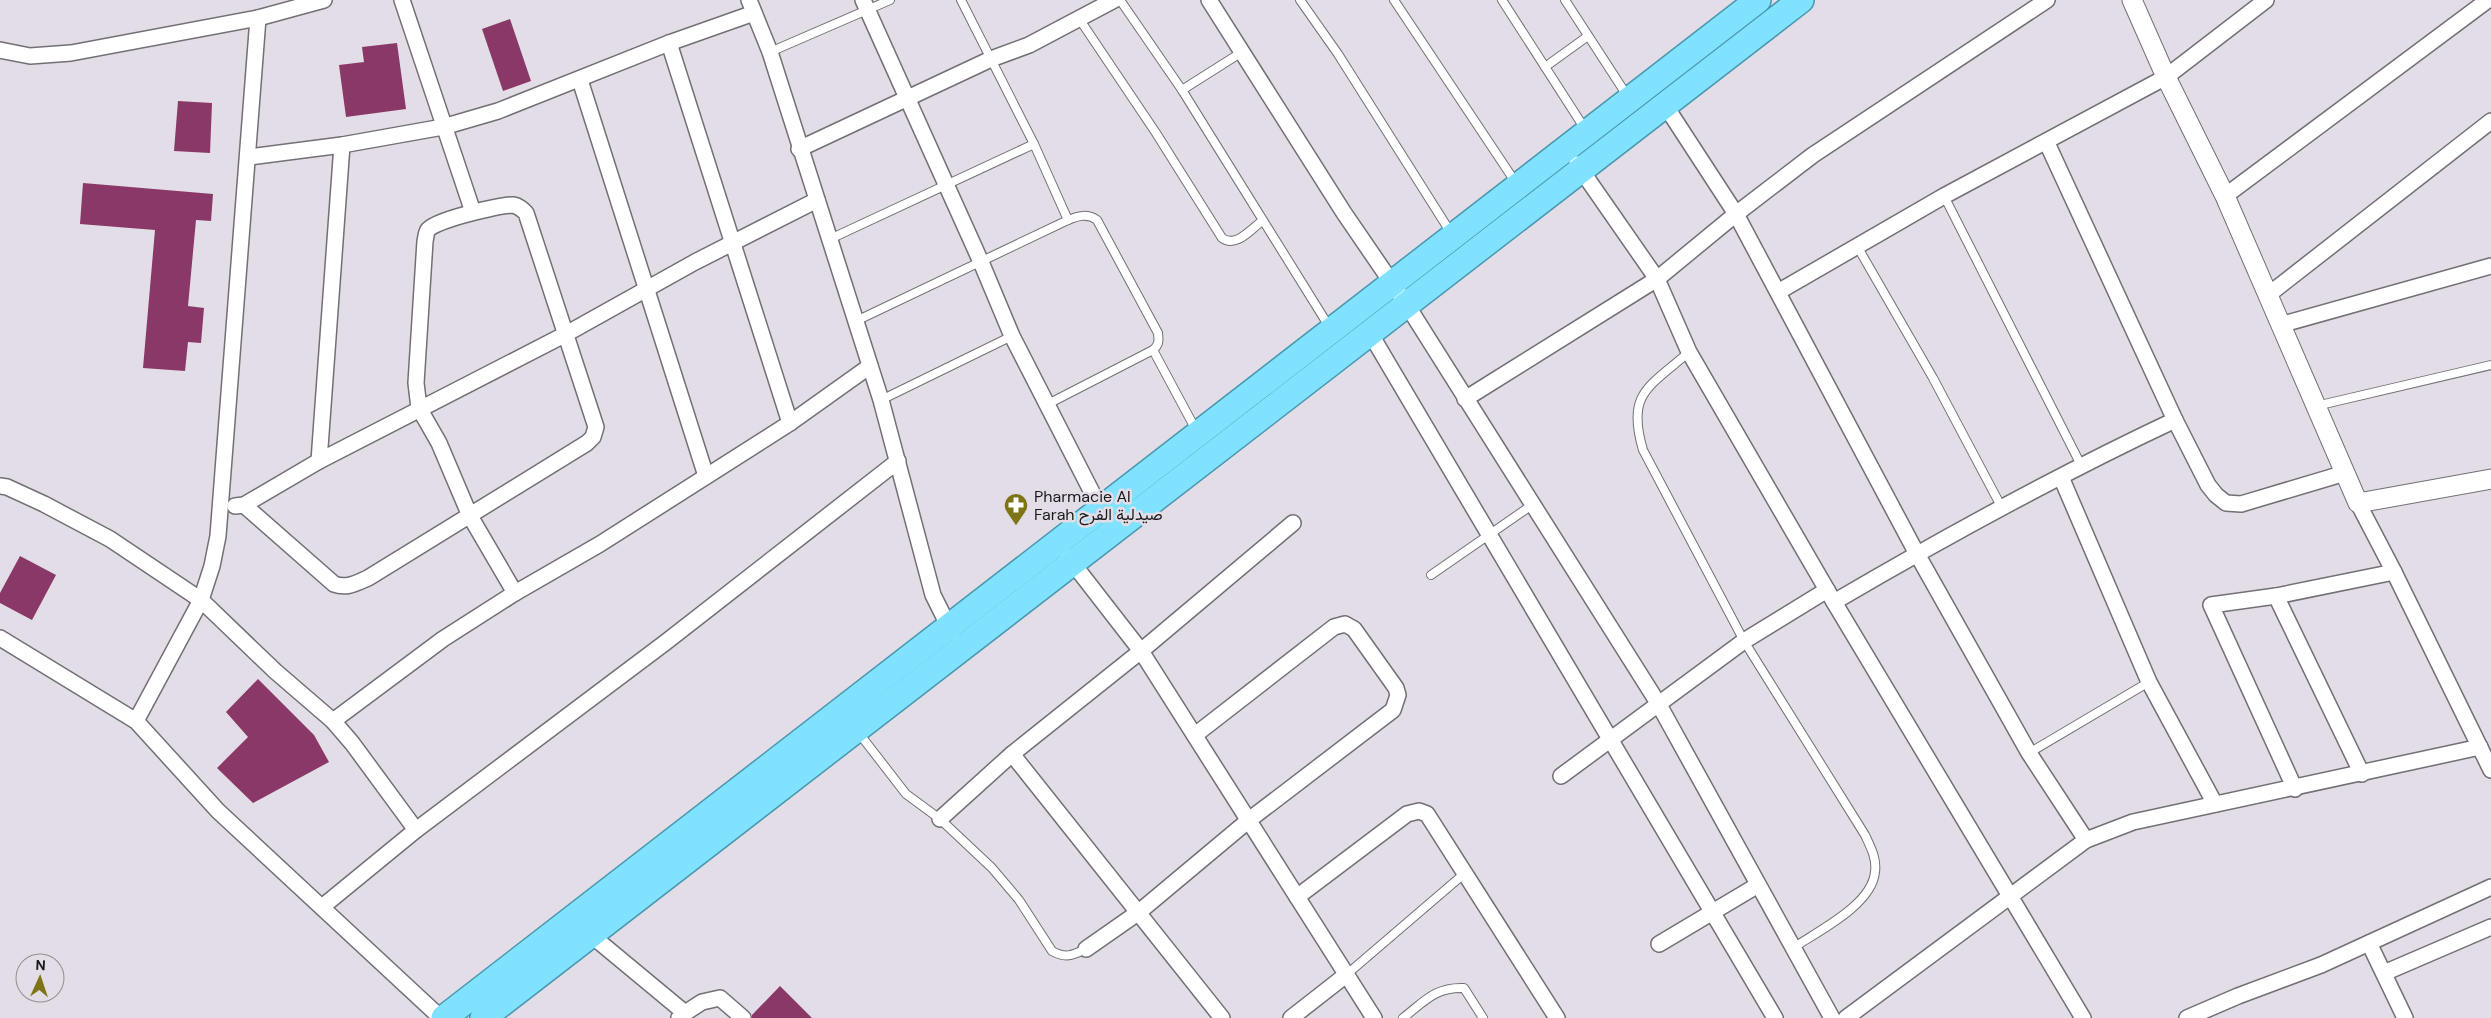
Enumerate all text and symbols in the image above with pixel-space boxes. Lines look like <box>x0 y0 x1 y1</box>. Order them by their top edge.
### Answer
place label: Pharmacie Al Farah صيدلية الفرح <box>1034 486 1163 526</box>
pharmacy icon: Pharmacie Al Farah صيدلية الفرح <box>1003 492 1029 526</box>
north arrow <box>15 953 65 1003</box>
text: N <box>35 956 46 974</box>

